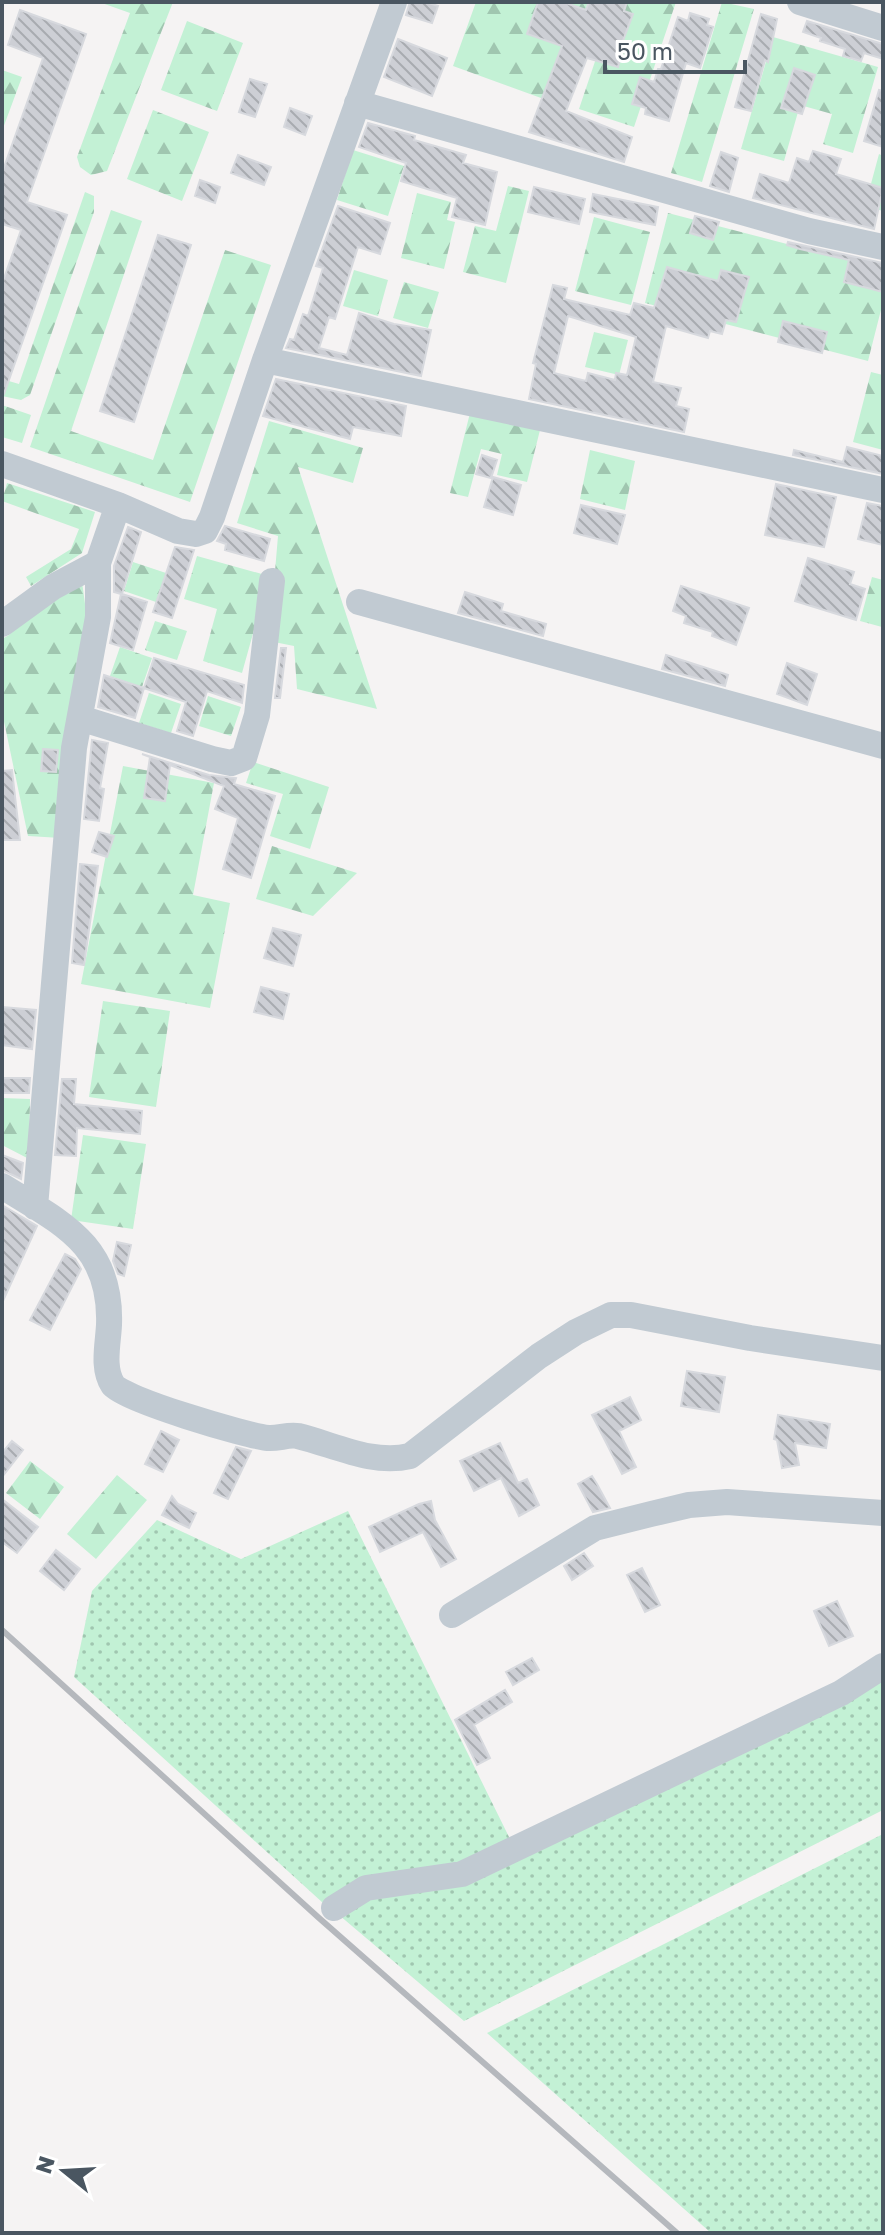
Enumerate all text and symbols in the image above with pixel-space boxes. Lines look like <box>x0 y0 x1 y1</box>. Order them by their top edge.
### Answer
scale bar <box>605 24 745 74</box>
text: 50 m <box>617 36 673 65</box>
north arrow <box>24 2131 104 2211</box>
text: N <box>29 2153 60 2177</box>

